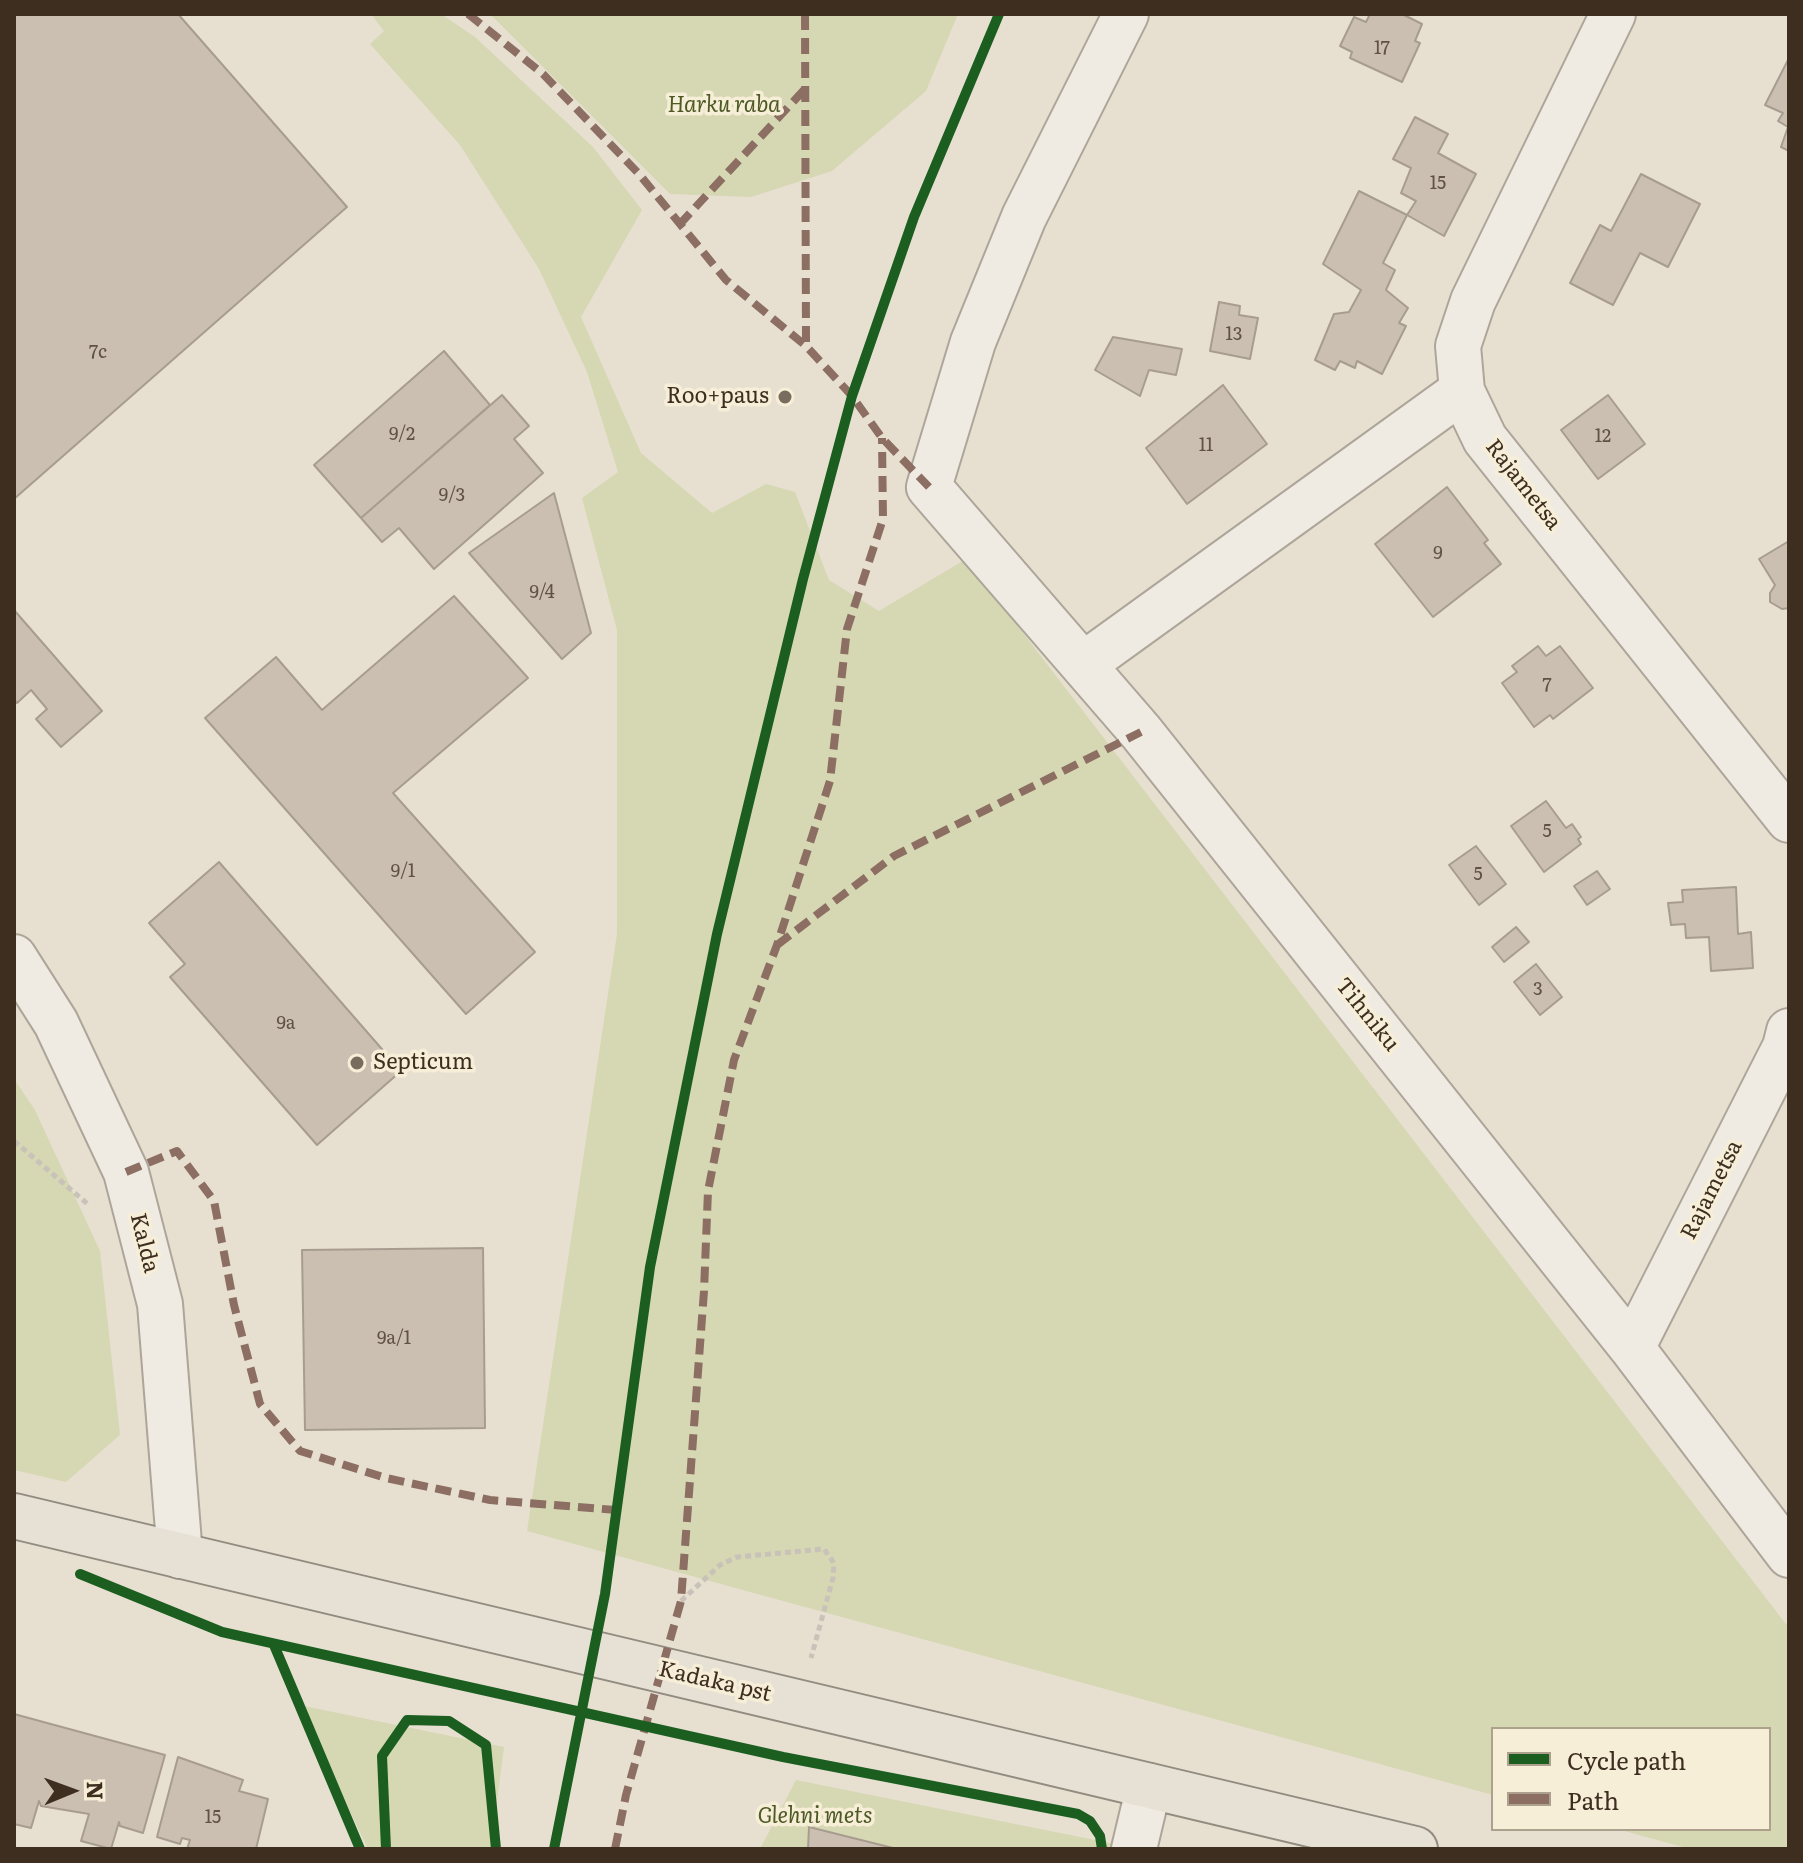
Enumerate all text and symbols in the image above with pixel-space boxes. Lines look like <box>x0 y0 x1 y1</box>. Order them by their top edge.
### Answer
house number: 17 <box>1374 38 1390 60</box>
park label: Harku raba <box>667 93 781 119</box>
house number: 15 <box>1430 173 1446 195</box>
house number: 13 <box>1225 324 1243 346</box>
house number: 7c <box>89 342 107 364</box>
place label: Roo+paus <box>666 384 769 410</box>
marker: Roo+paus <box>776 388 794 406</box>
house number: 9/2 <box>389 424 415 446</box>
house number: 12 <box>1595 426 1611 448</box>
street label: Rajametsa <box>1479 434 1567 536</box>
house number: 11 <box>1199 435 1213 457</box>
house number: 9/3 <box>439 485 465 507</box>
house number: 9 <box>1433 543 1443 565</box>
house number: 9/4 <box>529 582 555 604</box>
house number: 7 <box>1542 675 1552 697</box>
house number: 5 <box>1542 821 1552 843</box>
house number: 9/1 <box>391 861 415 883</box>
house number: 5 <box>1473 864 1483 886</box>
street label: Tihniku <box>1329 973 1405 1057</box>
house number: 3 <box>1533 979 1543 1001</box>
house number: 9a <box>276 1013 296 1035</box>
place label: Septicum <box>373 1050 473 1076</box>
marker: Septicum <box>348 1054 366 1072</box>
street label: Rajametsa <box>1676 1136 1748 1244</box>
street label: Kalda <box>124 1210 164 1276</box>
house number: 9a/1 <box>377 1328 411 1350</box>
street label: Kadaka pst <box>656 1656 774 1708</box>
legend <box>1491 1727 1771 1831</box>
text: Cycle path <box>1567 1742 1686 1777</box>
north arrow <box>32 1751 112 1831</box>
text: N <box>80 1781 113 1800</box>
text: Path <box>1567 1782 1619 1817</box>
park label: Glehni mets <box>757 1804 873 1830</box>
house number: 15 <box>205 1807 221 1829</box>

